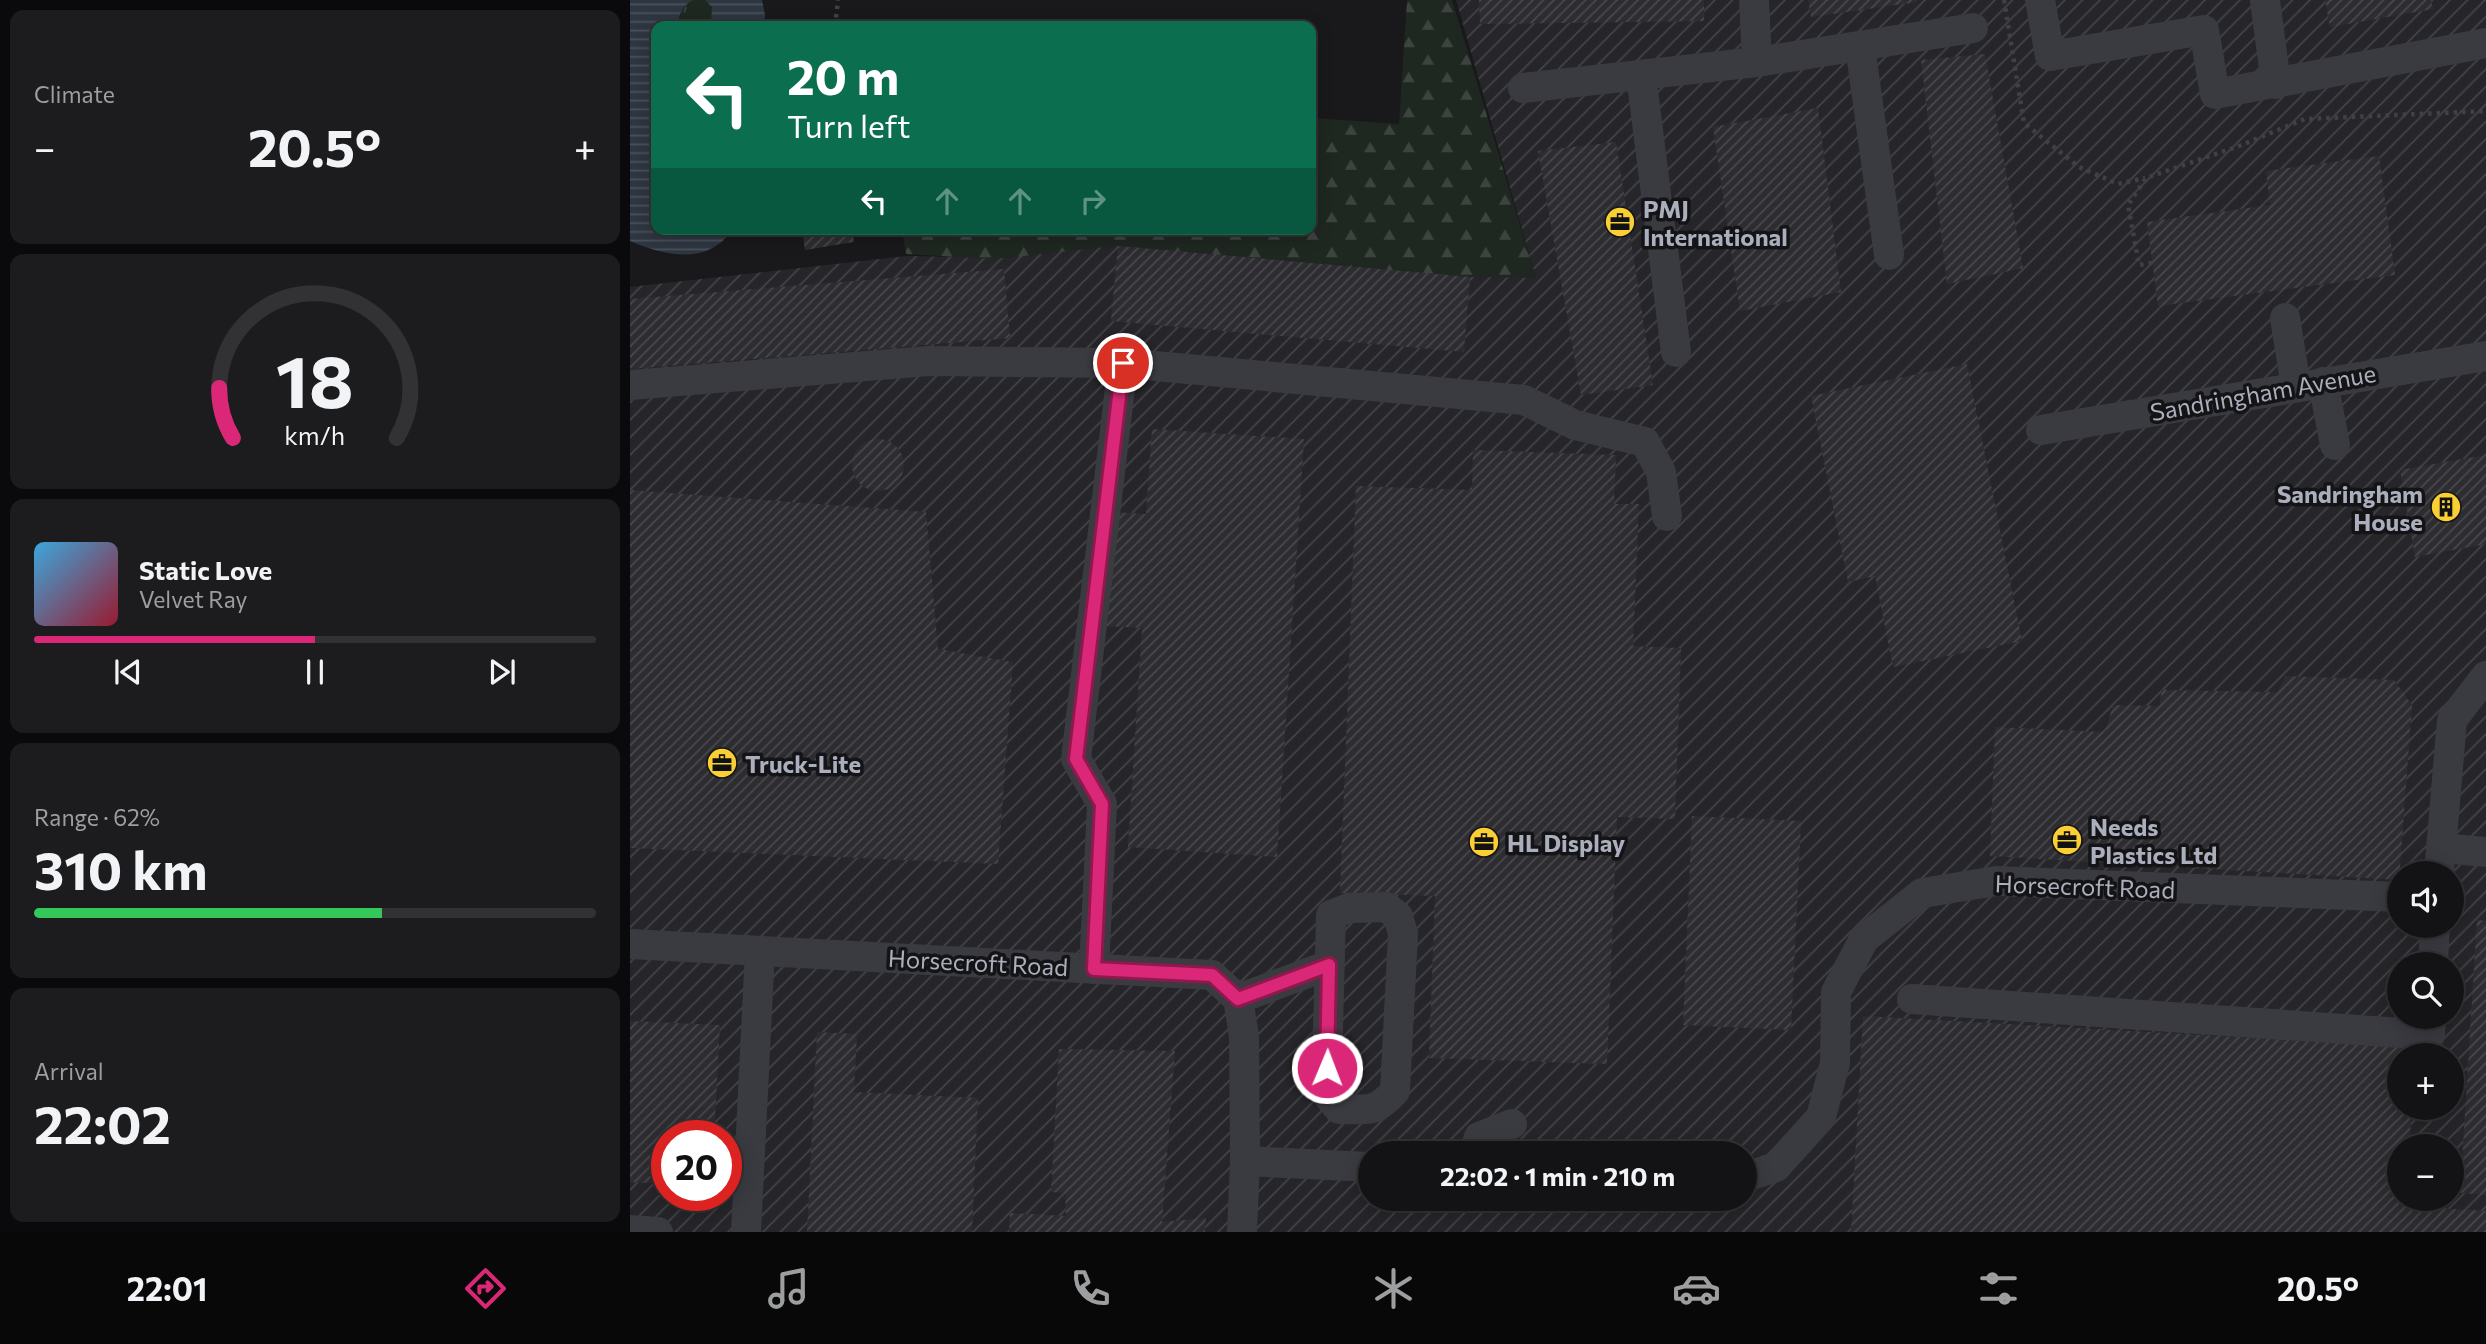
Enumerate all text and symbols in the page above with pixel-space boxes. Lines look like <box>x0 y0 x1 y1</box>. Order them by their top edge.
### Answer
text: 20 m <box>787 45 899 105</box>
icon: left <box>672 49 763 140</box>
text: Climate <box>34 80 115 108</box>
text: Turn left <box>787 105 911 145</box>
text: 20.5° <box>248 114 381 178</box>
text: − <box>34 123 56 170</box>
text: + <box>574 123 596 170</box>
icon: left <box>855 182 893 220</box>
icon: ahead <box>928 182 966 220</box>
icon: ahead <box>1001 182 1039 220</box>
icon: right <box>1074 182 1112 220</box>
place label: PMJ International <box>1643 194 1788 251</box>
office icon: PMJ International <box>1603 205 1637 239</box>
pin <box>1093 333 1153 393</box>
text: 18 <box>276 334 354 423</box>
icon: arrive <box>1104 344 1142 382</box>
street label: Sandringham Avenue <box>2148 358 2378 426</box>
text: km/h <box>285 419 345 449</box>
place label: Sandringham House <box>2277 479 2423 536</box>
building icon: Sandringham House <box>2429 490 2463 524</box>
text: Static Love <box>139 554 272 585</box>
text: Velvet Ray <box>139 585 247 613</box>
icon: previous <box>109 653 147 691</box>
icon: pause <box>296 653 334 691</box>
icon: next <box>483 653 521 691</box>
office icon: Truck-Lite <box>705 746 739 780</box>
place label: Truck-Lite <box>745 749 861 778</box>
text: Range · 62% <box>34 803 160 831</box>
place label: Needs Plastics Ltd <box>2090 812 2217 869</box>
office icon: Needs Plastics Ltd <box>2050 823 2084 857</box>
office icon: HL Display <box>1467 825 1501 859</box>
place label: HL Display <box>1507 828 1625 857</box>
text: 310 km <box>34 837 208 901</box>
map controls <box>2387 861 2464 1211</box>
button: sound <box>2387 861 2464 938</box>
street label: Horsecroft Road <box>1994 868 2176 904</box>
street label: Horsecroft Road <box>887 943 1069 981</box>
button: search <box>2387 952 2464 1029</box>
position arrow <box>1290 1031 1364 1105</box>
button: + <box>2387 1043 2464 1120</box>
text: Arrival <box>34 1057 104 1085</box>
text: 22:02 <box>34 1091 171 1155</box>
speed limit sign: 20 <box>651 1120 742 1211</box>
button: − <box>2387 1134 2464 1211</box>
text: 22:02 · 1 min · 210 m <box>1440 1160 1675 1191</box>
icon: directions <box>461 1264 510 1313</box>
icon: music <box>764 1264 813 1313</box>
icon: phone <box>1066 1264 1115 1313</box>
icon: climate <box>1369 1264 1418 1313</box>
icon: car <box>1672 1264 1721 1313</box>
icon: filters <box>1974 1264 2023 1313</box>
text: 22:01 <box>127 1268 207 1308</box>
text: 20.5° <box>2277 1268 2359 1308</box>

